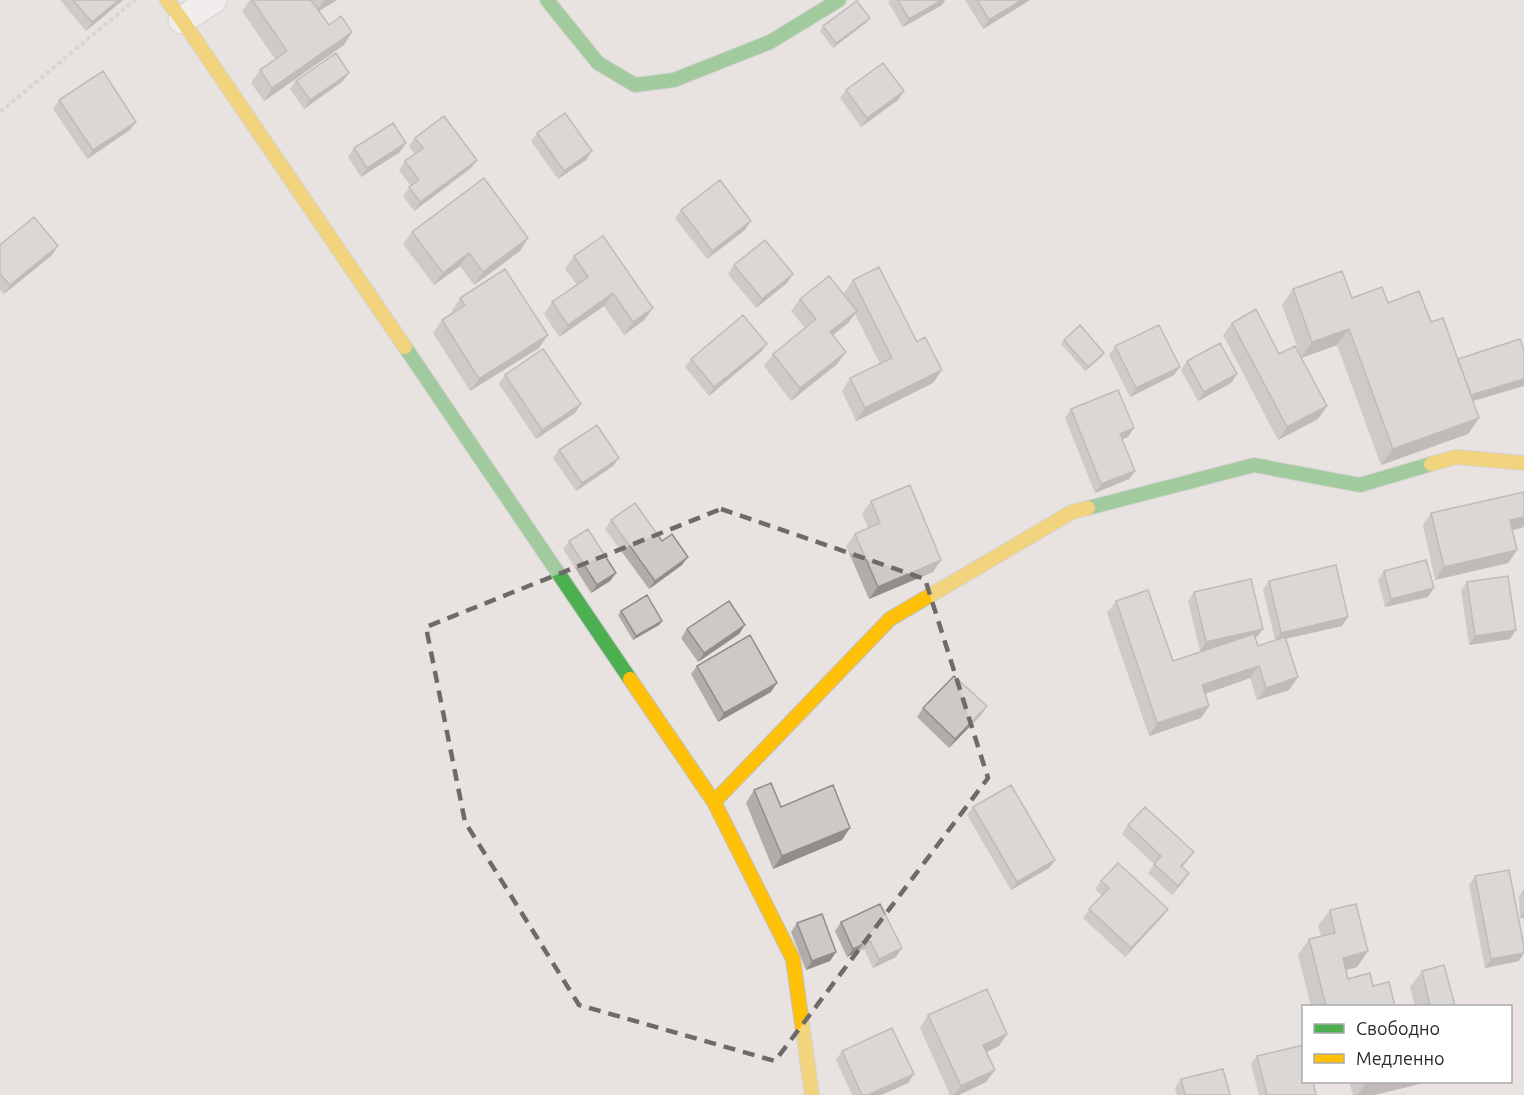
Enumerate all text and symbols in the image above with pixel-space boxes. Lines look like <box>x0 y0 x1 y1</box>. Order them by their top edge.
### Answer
legend <box>1302 1005 1512 1083</box>
text: Свободно <box>1356 1018 1440 1038</box>
text: Медленно <box>1356 1048 1445 1068</box>

